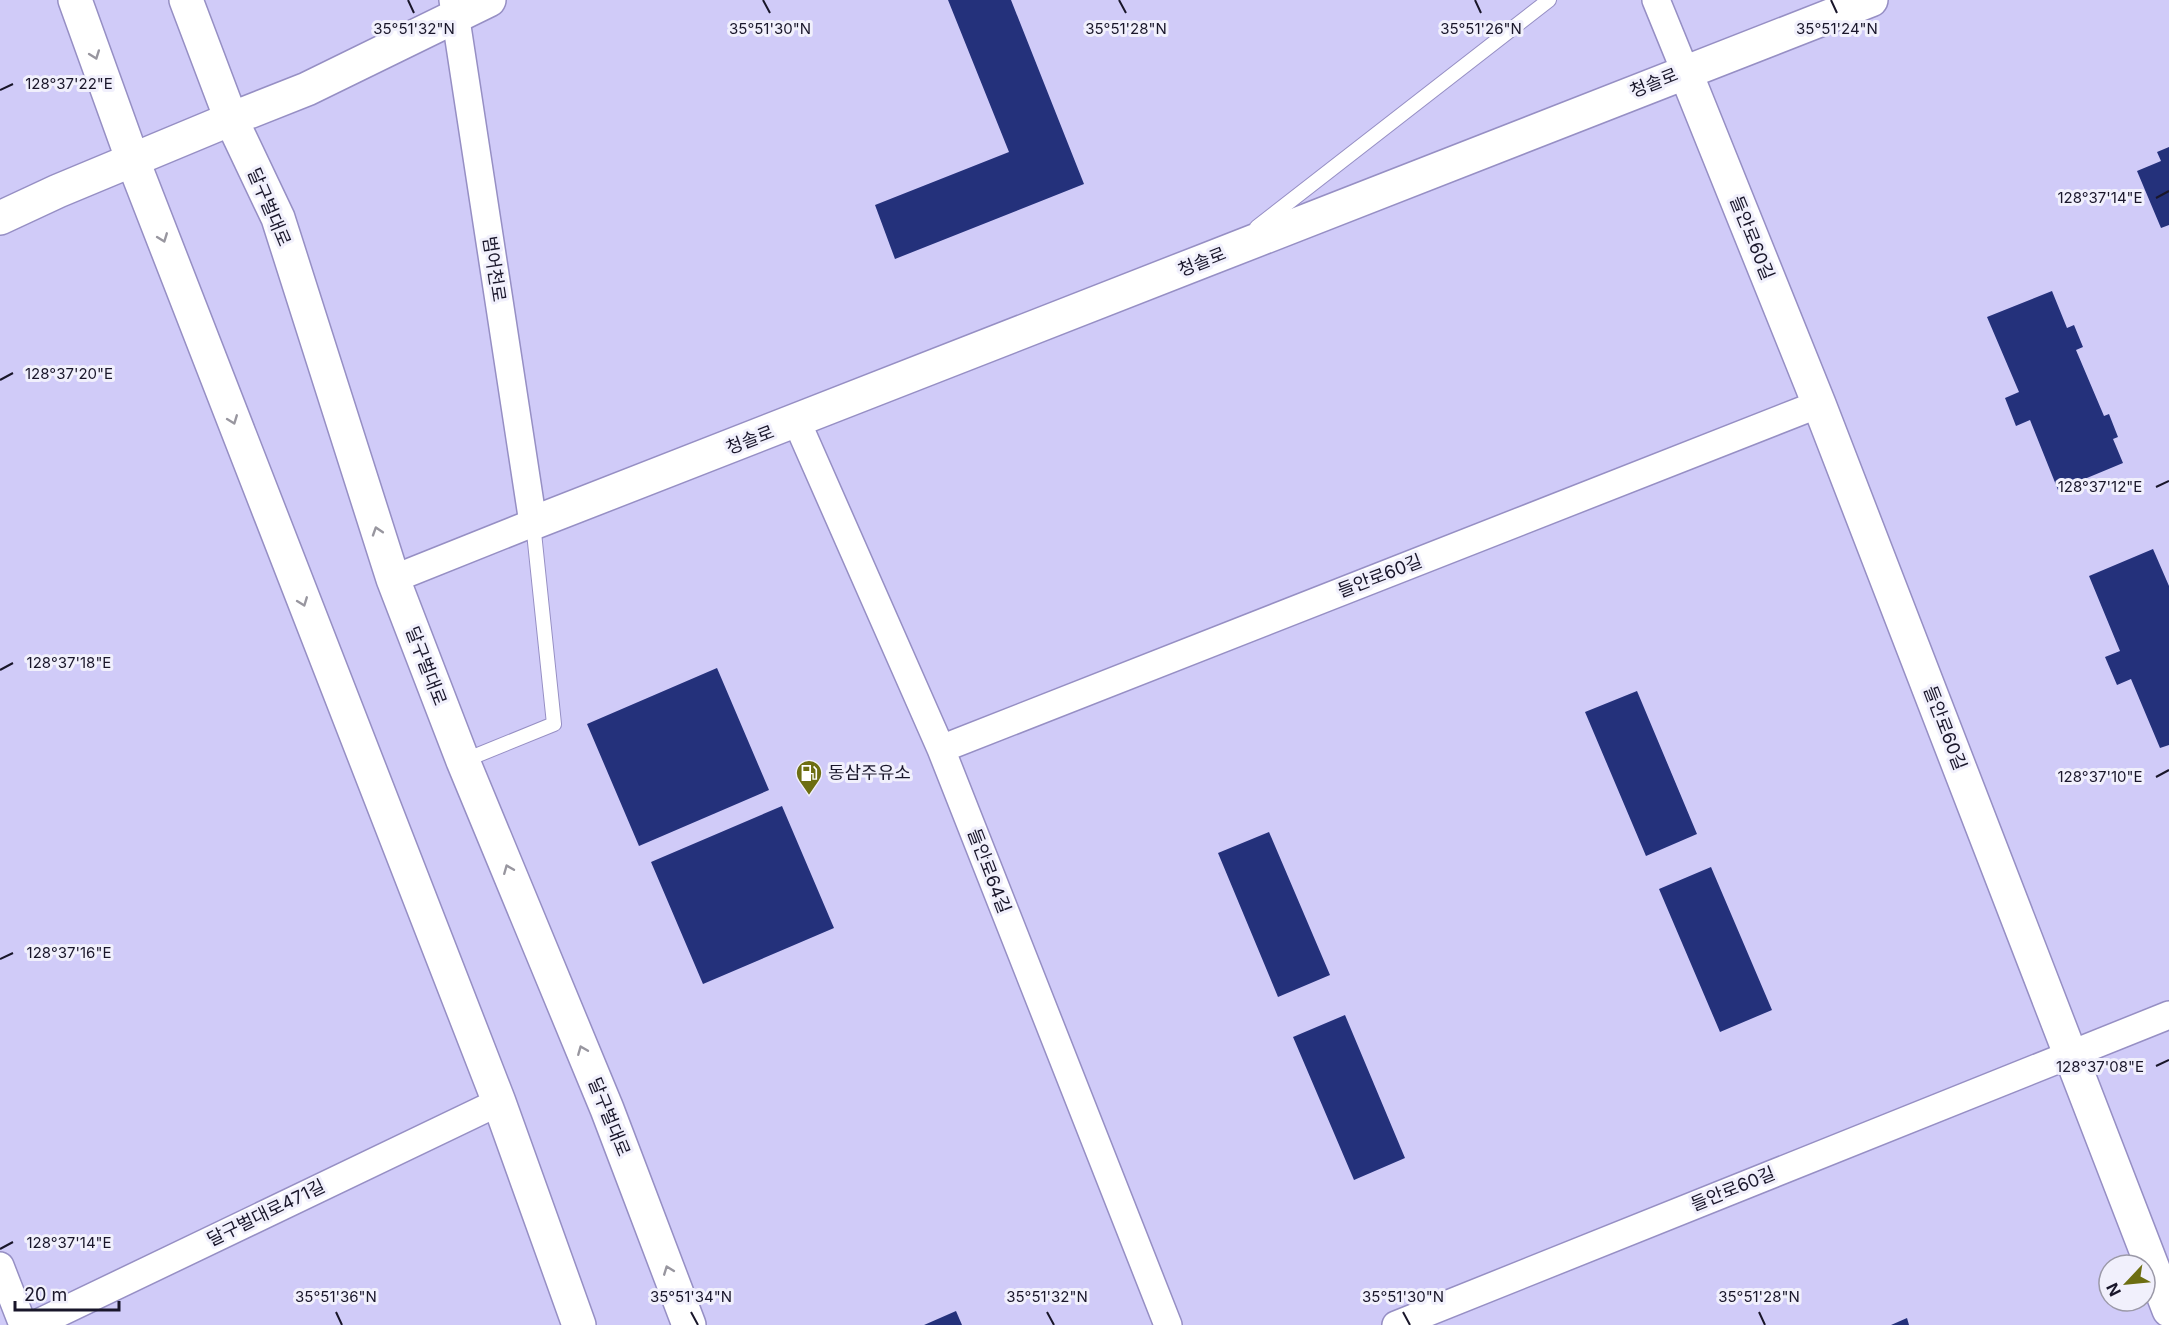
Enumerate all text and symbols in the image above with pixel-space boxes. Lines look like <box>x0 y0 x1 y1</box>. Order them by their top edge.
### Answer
text: 35°51'32"N <box>373 19 455 38</box>
text: 35°51'30"N <box>729 19 811 38</box>
text: 35°51'28"N <box>1085 19 1167 38</box>
text: 35°51'26"N <box>1440 19 1522 38</box>
text: 35°51'24"N <box>1796 19 1878 38</box>
one-way arrow <box>87 49 100 60</box>
street label: 청솔로 <box>1627 63 1681 102</box>
text: 128°37'22"E <box>25 74 113 93</box>
street label: 달구벌대로 <box>244 165 295 249</box>
text: 128°37'14"E <box>2057 188 2143 207</box>
street label: 들안로60길 <box>1726 193 1779 283</box>
one-way arrow <box>156 231 168 242</box>
street label: 범어천로 <box>479 235 510 303</box>
street label: 청솔로 <box>1175 242 1229 281</box>
text: 128°37'20"E <box>25 364 113 383</box>
one-way arrow <box>226 413 238 424</box>
street label: 청솔로 <box>723 421 777 458</box>
text: 128°37'12"E <box>2058 477 2142 496</box>
one-way arrow <box>372 526 384 537</box>
street label: 들안로60길 <box>1335 550 1425 601</box>
one-way arrow <box>296 595 308 606</box>
street label: 달구벌대로 <box>402 623 451 708</box>
text: 128°37'18"E <box>27 653 111 672</box>
street label: 들안로60길 <box>1920 683 1971 773</box>
fuel station icon: 동삼주유소 <box>794 758 824 796</box>
place label: 동삼주유소 <box>828 762 911 783</box>
text: 128°37'10"E <box>2058 767 2142 786</box>
street label: 들안로64길 <box>964 825 1015 916</box>
one-way arrow <box>503 865 515 876</box>
text: 128°37'16"E <box>27 943 111 962</box>
one-way arrow <box>577 1045 589 1056</box>
text: 128°37'08"E <box>2056 1057 2144 1076</box>
street label: 달구벌대로 <box>584 1074 635 1159</box>
street label: 들안로60길 <box>1688 1162 1778 1215</box>
street label: 달구벌대로471길 <box>203 1175 328 1250</box>
text: 128°37'14"E <box>26 1233 112 1252</box>
north arrow <box>2097 1253 2157 1313</box>
one-way arrow <box>663 1266 675 1277</box>
scale bar <box>15 1274 118 1312</box>
text: N <box>2102 1280 2125 1299</box>
text: 20 m <box>24 1284 67 1305</box>
text: 35°51'36"N <box>295 1287 377 1306</box>
text: 35°51'34"N <box>650 1287 732 1306</box>
text: 35°51'32"N <box>1006 1287 1088 1306</box>
text: 35°51'30"N <box>1362 1287 1444 1306</box>
text: 35°51'28"N <box>1718 1287 1800 1306</box>

